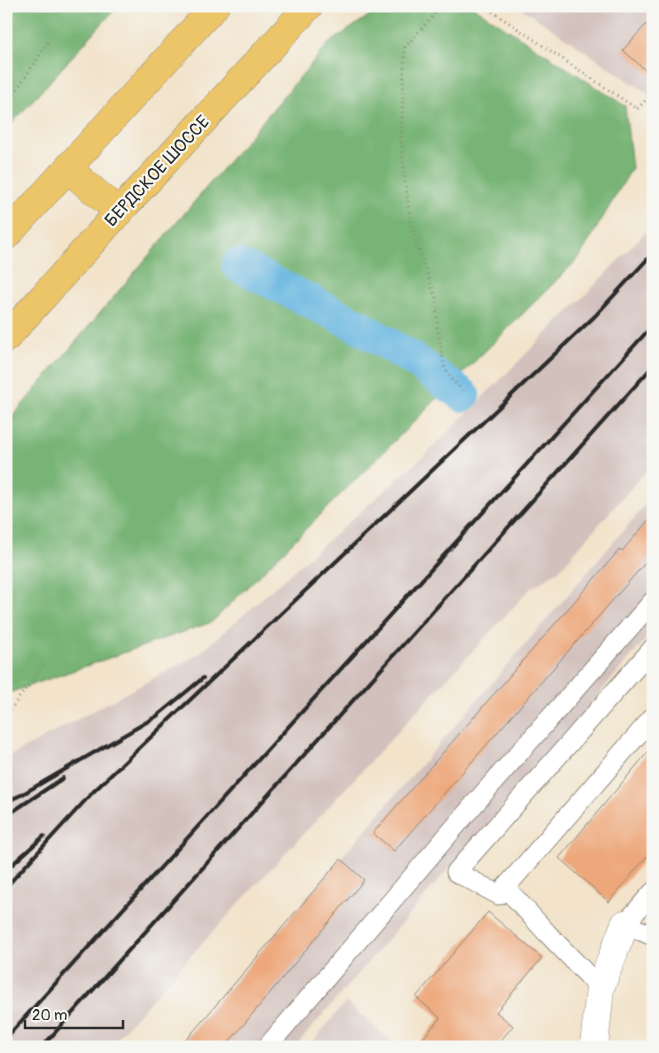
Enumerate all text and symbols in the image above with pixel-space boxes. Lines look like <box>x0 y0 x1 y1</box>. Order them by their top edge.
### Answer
street label: БЕРДСКОЕ ШОССЕ <box>100 111 215 232</box>
scale bar <box>25 998 122 1030</box>
text: 20 m <box>32 1006 67 1025</box>

